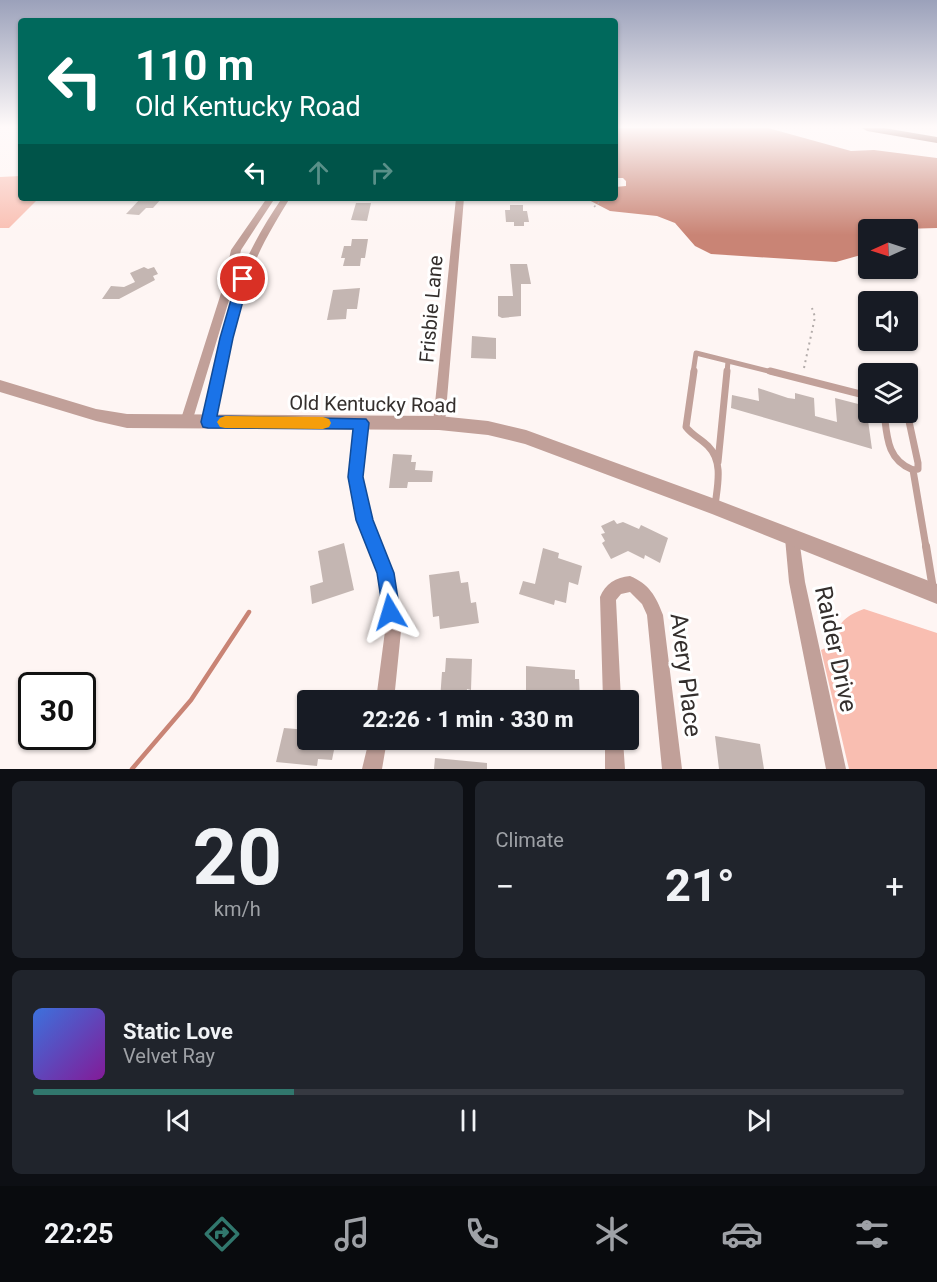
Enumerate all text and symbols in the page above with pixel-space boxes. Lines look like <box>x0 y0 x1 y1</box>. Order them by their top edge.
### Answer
text: 110 m <box>135 41 254 90</box>
icon: left <box>36 42 114 120</box>
text: Old Kentucky Road <box>135 91 361 123</box>
icon: left <box>239 156 272 189</box>
icon: ahead <box>302 156 335 189</box>
icon: right <box>365 156 398 189</box>
north arrow <box>858 219 918 279</box>
map controls <box>858 219 918 423</box>
pin <box>217 253 268 304</box>
street label: Frisbie Lane <box>414 254 448 364</box>
icon: arrive <box>226 262 259 295</box>
button: sound <box>858 291 918 351</box>
button: layers <box>858 363 918 423</box>
street label: Old Kentucky Road <box>289 391 457 417</box>
position arrow <box>358 580 422 644</box>
street label: Raider Drive <box>809 584 863 714</box>
street label: Avery Place <box>665 612 707 738</box>
speed limit sign: 30 <box>18 672 96 750</box>
text: 22:26 · 1 min · 330 m <box>363 707 573 732</box>
text: 20 <box>192 812 282 903</box>
text: Climate <box>496 828 564 852</box>
text: 21° <box>665 859 735 912</box>
text: − <box>496 867 514 906</box>
text: + <box>885 867 904 906</box>
text: km/h <box>214 897 261 921</box>
text: Static Love <box>123 1019 233 1044</box>
text: Velvet Ray <box>123 1044 215 1068</box>
icon: previous <box>162 1104 195 1137</box>
icon: pause <box>452 1104 485 1137</box>
icon: next <box>742 1104 775 1137</box>
icon: directions <box>201 1213 243 1255</box>
icon: music <box>331 1213 373 1255</box>
icon: phone <box>461 1213 503 1255</box>
icon: climate <box>591 1213 633 1255</box>
icon: car <box>721 1213 763 1255</box>
icon: filters <box>851 1213 893 1255</box>
text: 22:25 <box>44 1218 114 1250</box>

